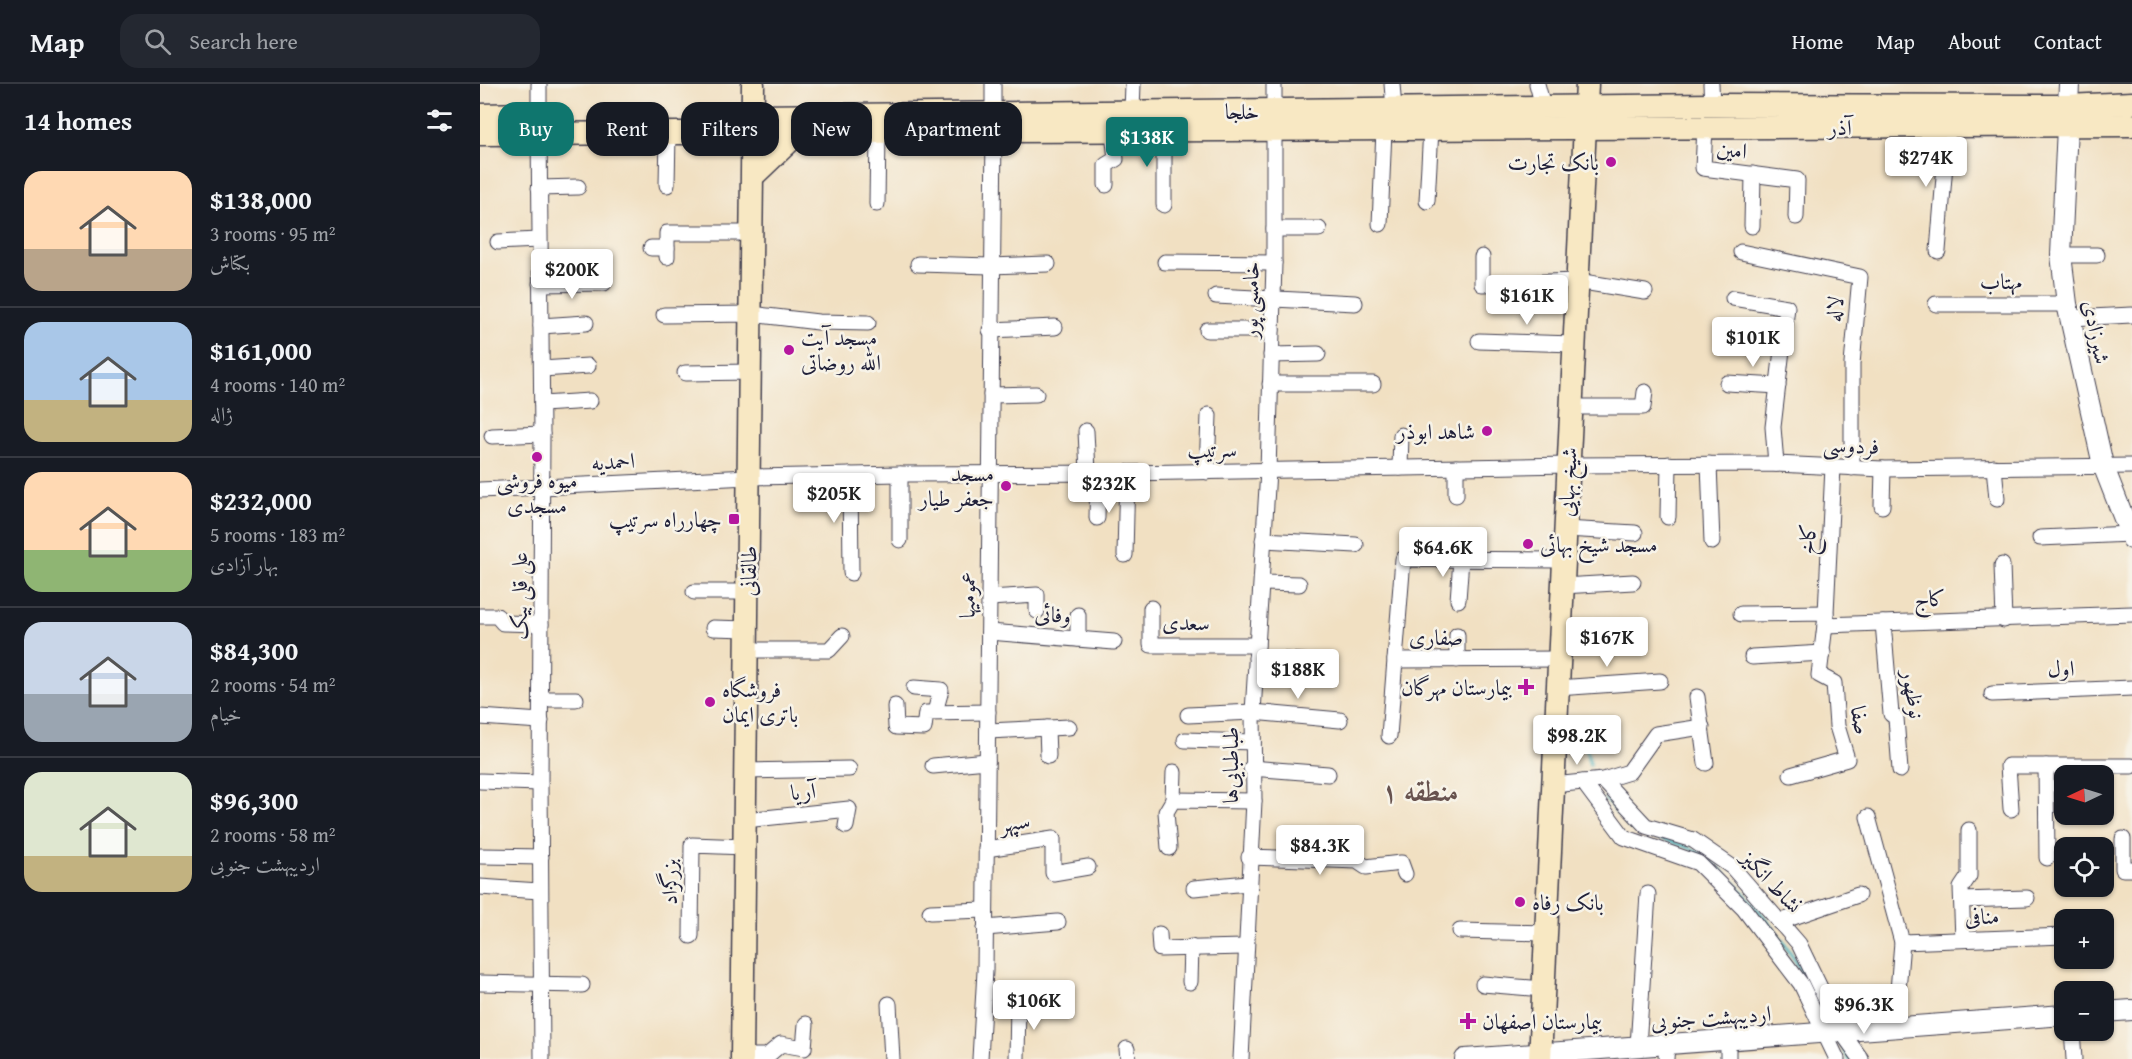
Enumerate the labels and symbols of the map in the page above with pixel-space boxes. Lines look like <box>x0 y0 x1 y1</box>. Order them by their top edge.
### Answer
street label: خلجا <box>1225 95 1259 127</box>
street label: آذر <box>1826 111 1854 143</box>
pin: $138K <box>1105 117 1189 168</box>
street label: امین <box>1715 131 1749 167</box>
pin: $274K <box>1884 137 1968 188</box>
place label: بانک تجارت <box>1508 146 1599 178</box>
marker: بانک تجارت <box>1604 155 1618 169</box>
pin: $200K <box>530 249 614 300</box>
street label: خامسی پور <box>1233 261 1268 341</box>
street label: مهتاب <box>1980 265 2022 297</box>
pin: $161K <box>1485 275 1569 326</box>
street label: لاله <box>1817 294 1851 324</box>
street label: شیرزادی <box>2075 297 2119 367</box>
pin: $101K <box>1711 317 1795 368</box>
place label: مسجد آیت الله روضاتی <box>801 321 881 378</box>
marker: مسجد آیت الله روضاتی <box>782 343 796 357</box>
place label: شاهد ابوذر <box>1395 415 1475 447</box>
marker: شاهد ابوذر <box>1480 424 1494 438</box>
street label: فردوسی <box>1822 428 1880 462</box>
street label: سرتیپ <box>1187 433 1237 466</box>
street label: احمدیه <box>590 444 636 478</box>
street label: شیخ بهایی <box>1549 446 1589 518</box>
marker: میوه فروشی مسجدی <box>530 450 544 464</box>
place label: مسجد جعفر طیار <box>917 457 994 514</box>
pin: $232K <box>1067 463 1151 514</box>
place label: میوه فروشی مسجدی <box>497 464 577 521</box>
pin: $205K <box>792 473 876 524</box>
marker: مسجد جعفر طیار <box>999 479 1013 493</box>
place label: چهارراه سرتیپ <box>609 503 722 536</box>
marker: چهارراه سرتیپ <box>727 512 741 526</box>
street label: کاخ <box>1790 522 1828 556</box>
pin: $64.6K <box>1394 527 1492 578</box>
place label: مسجد شیخ بهائی <box>1540 528 1658 564</box>
marker: مسجد شیخ بهائی <box>1521 537 1535 551</box>
street label: طالقانی <box>732 545 764 597</box>
street label: علی قلی بیک <box>503 552 536 640</box>
street label: عمومیها <box>951 571 983 619</box>
street label: کاج <box>1914 582 1946 618</box>
street label: وفائی <box>1034 597 1072 631</box>
street label: سعدی <box>1162 606 1210 638</box>
pin: $167K <box>1565 617 1649 668</box>
street label: صفاری <box>1409 621 1463 653</box>
pin: $188K <box>1256 649 1340 700</box>
street label: اول <box>2047 652 2075 684</box>
street label: نوظهور <box>1894 665 1934 721</box>
place label: بیمارستان مهرگان <box>1401 671 1512 703</box>
place label: فروشگاه باتری ایمان <box>722 673 798 730</box>
marker: بیمارستان مهرگان <box>1517 678 1535 696</box>
marker: فروشگاه باتری ایمان <box>703 695 717 709</box>
street label: صفا <box>1843 703 1879 737</box>
pin: $98.2K <box>1528 715 1626 766</box>
street label: طباطبایی‌ها <box>1214 727 1246 803</box>
north arrow <box>2054 765 2114 825</box>
district label: منطقه ۱ <box>1382 770 1458 811</box>
street label: آریا <box>789 774 820 808</box>
street label: سپهر <box>996 804 1032 840</box>
pin: $84.3K <box>1271 825 1369 876</box>
street label: نشاط انگیز <box>1733 840 1810 920</box>
street label: بزرگزاد <box>653 859 685 905</box>
place label: بانک رفاه <box>1532 886 1604 918</box>
marker: بانک رفاه <box>1513 895 1527 909</box>
street label: منافی <box>1964 899 2000 933</box>
pin: $106K <box>992 980 1076 1031</box>
pin: $96.3K <box>1815 984 1913 1035</box>
street label: اردیبهشت جنوبی <box>1650 997 1772 1038</box>
place label: بیمارستان اصفهان <box>1482 1005 1603 1037</box>
marker: بیمارستان اصفهان <box>1459 1012 1477 1030</box>

